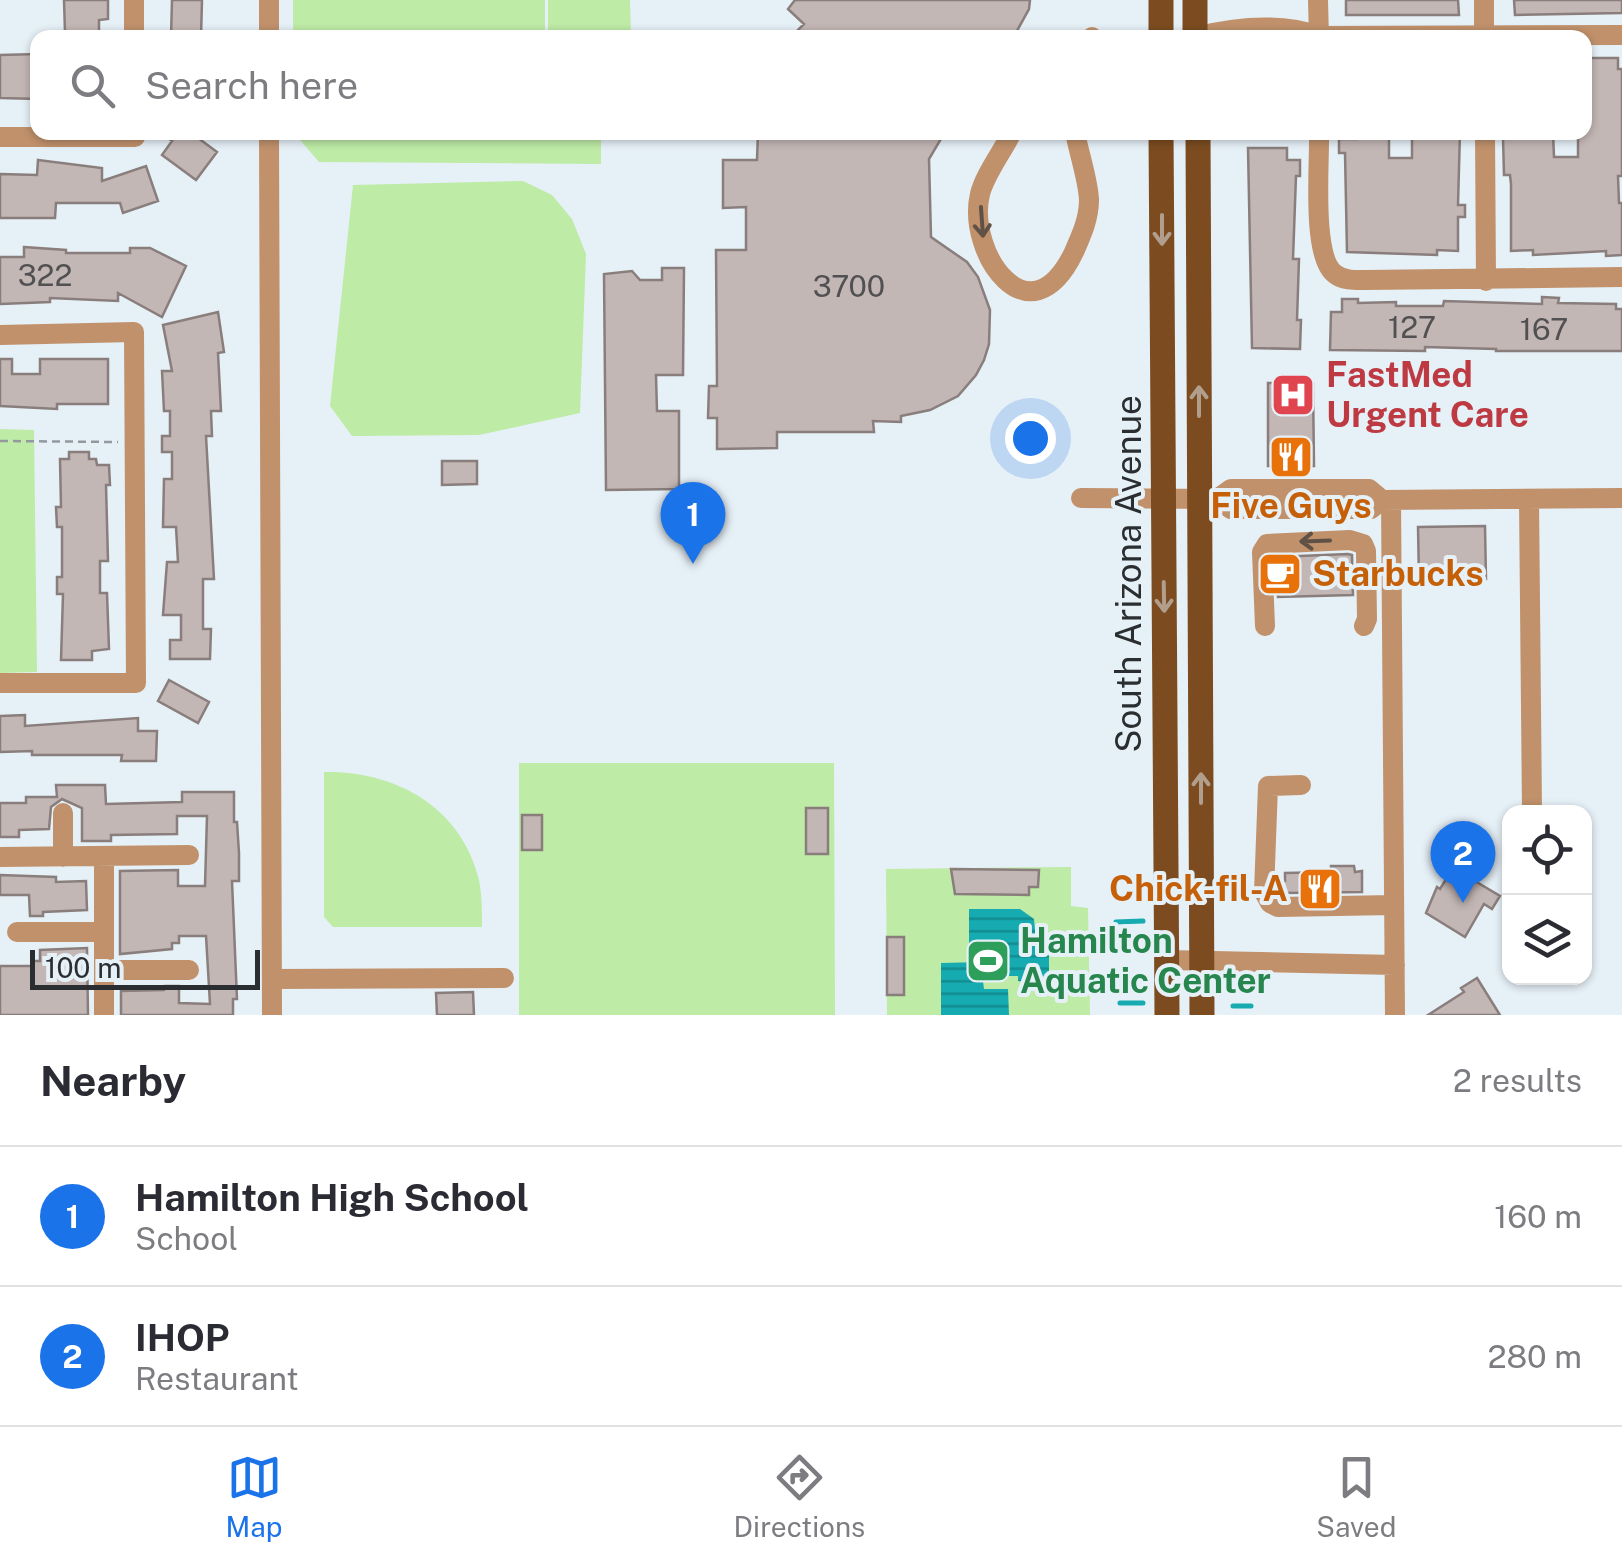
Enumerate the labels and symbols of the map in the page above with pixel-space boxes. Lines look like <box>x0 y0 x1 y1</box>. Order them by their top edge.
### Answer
one-way arrow <box>972 205 991 238</box>
one-way arrow <box>1152 212 1172 245</box>
house number: 322 <box>18 257 72 293</box>
house number: 3700 <box>813 268 885 304</box>
house number: 127 <box>1388 309 1436 345</box>
house number: 167 <box>1520 311 1568 347</box>
place label: FastMed Urgent Care <box>1326 354 1529 435</box>
hospital icon: FastMed Urgent Care <box>1270 372 1316 418</box>
one-way arrow <box>1190 386 1208 418</box>
street label: South Arizona Avenue <box>1108 395 1149 753</box>
your location <box>1005 413 1056 464</box>
restaurant icon: Five Guys <box>1268 434 1314 480</box>
pin: 1 <box>660 482 726 564</box>
place label: Five Guys <box>1210 485 1372 526</box>
one-way arrow <box>1299 532 1331 551</box>
cafe icon: Starbucks <box>1257 551 1303 597</box>
place label: Starbucks <box>1312 553 1484 594</box>
one-way arrow <box>1154 580 1174 612</box>
one-way arrow <box>1192 773 1210 806</box>
pin: 2 <box>1430 820 1496 903</box>
restaurant icon: Chick-fil-A <box>1297 866 1343 912</box>
place label: Chick-fil-A <box>1109 868 1288 909</box>
place label: Hamilton Aquatic Center <box>1020 920 1271 1001</box>
sports icon: Hamilton Aquatic Center <box>965 938 1011 984</box>
scale bar <box>30 945 260 990</box>

